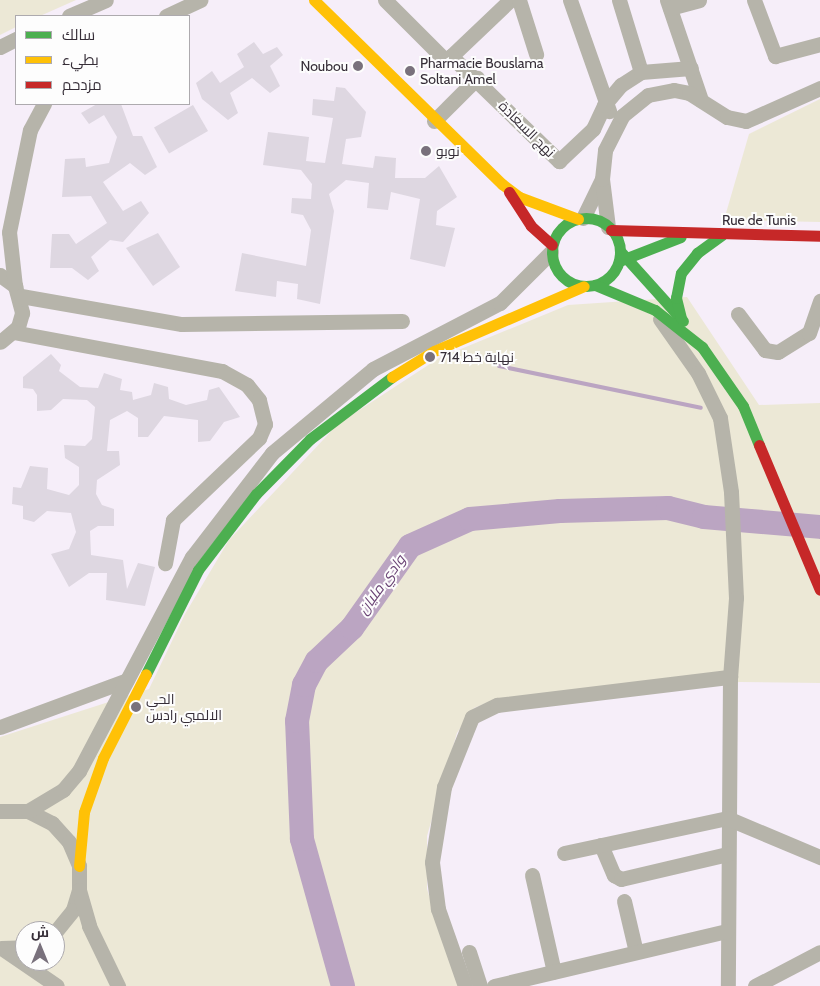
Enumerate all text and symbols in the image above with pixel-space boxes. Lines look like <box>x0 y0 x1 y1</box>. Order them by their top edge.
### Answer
legend <box>15 15 190 105</box>
text: سالك <box>62 26 95 44</box>
text: بطيء <box>62 51 99 69</box>
place label: Pharmacie Bouslama Soltani Amel <box>420 55 544 88</box>
place label: Noubou <box>300 58 348 74</box>
marker: Noubou <box>352 60 364 72</box>
marker: Pharmacie Bouslama Soltani Amel <box>404 65 416 77</box>
text: مزدحم <box>62 76 102 94</box>
street label: نهج السعادة <box>495 97 559 161</box>
place label: نوبو <box>436 143 460 159</box>
marker: نوبو <box>420 145 432 157</box>
street label: Rue de Tunis <box>722 212 796 228</box>
place label: نهاية خط 714 <box>440 349 514 365</box>
marker: نهاية خط 714 <box>424 351 436 363</box>
water label: وادي مليان <box>354 552 410 618</box>
place label: الحي الالمبي رادس <box>146 691 222 724</box>
marker: الحي الالمبي رادس <box>130 701 142 713</box>
north arrow <box>15 921 65 971</box>
text: ش <box>31 923 49 941</box>

